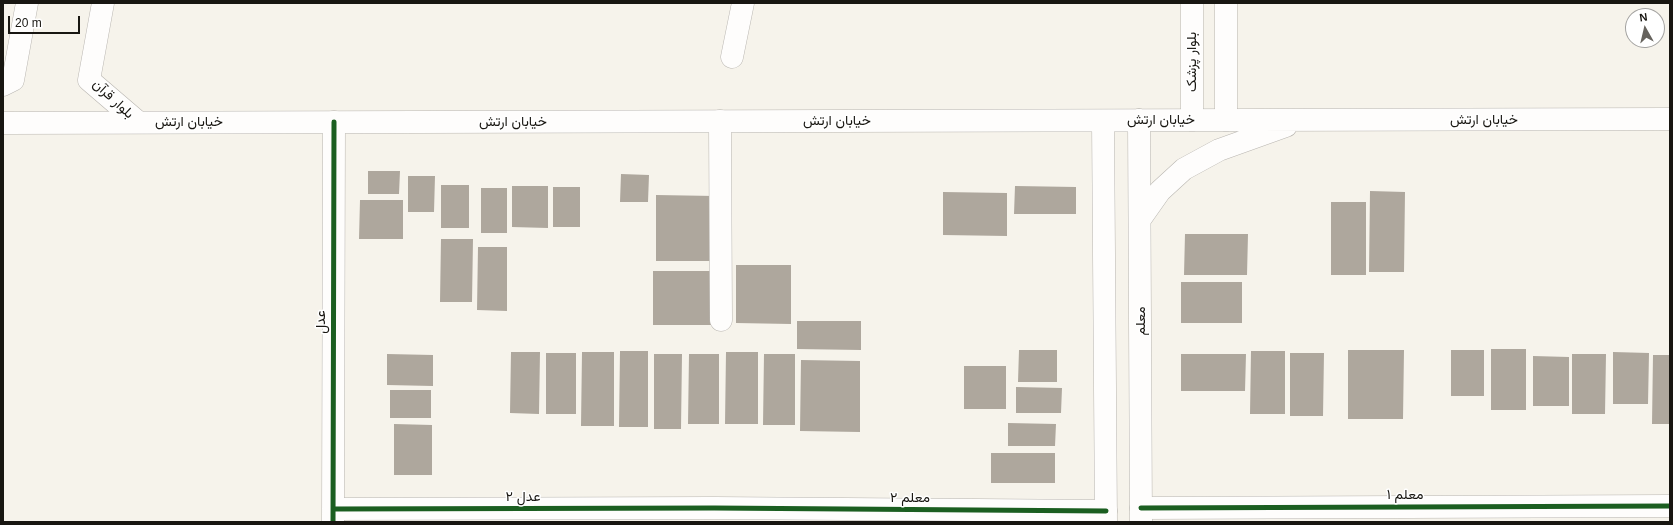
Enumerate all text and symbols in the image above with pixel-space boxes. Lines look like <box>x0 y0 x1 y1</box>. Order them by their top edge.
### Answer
scale bar <box>10 8 82 34</box>
north arrow <box>1625 8 1665 48</box>
text: N <box>1639 11 1648 24</box>
text: 20 m <box>15 16 42 30</box>
street label: بلوار پزشک <box>1184 32 1200 92</box>
street label: بلوار قرآن <box>89 76 137 122</box>
street label: خیابان ارتش <box>1127 112 1195 128</box>
street label: خیابان ارتش <box>1450 112 1518 128</box>
street label: خیابان ارتش <box>803 113 871 129</box>
street label: خیابان ارتش <box>155 114 223 130</box>
street label: خیابان ارتش <box>479 114 547 130</box>
street label: معلم <box>1133 307 1149 335</box>
street label: عدل <box>313 310 329 334</box>
street label: معلم ۱ <box>1387 487 1423 503</box>
street label: عدل ۲ <box>506 489 540 505</box>
street label: معلم ۲ <box>890 490 930 506</box>

